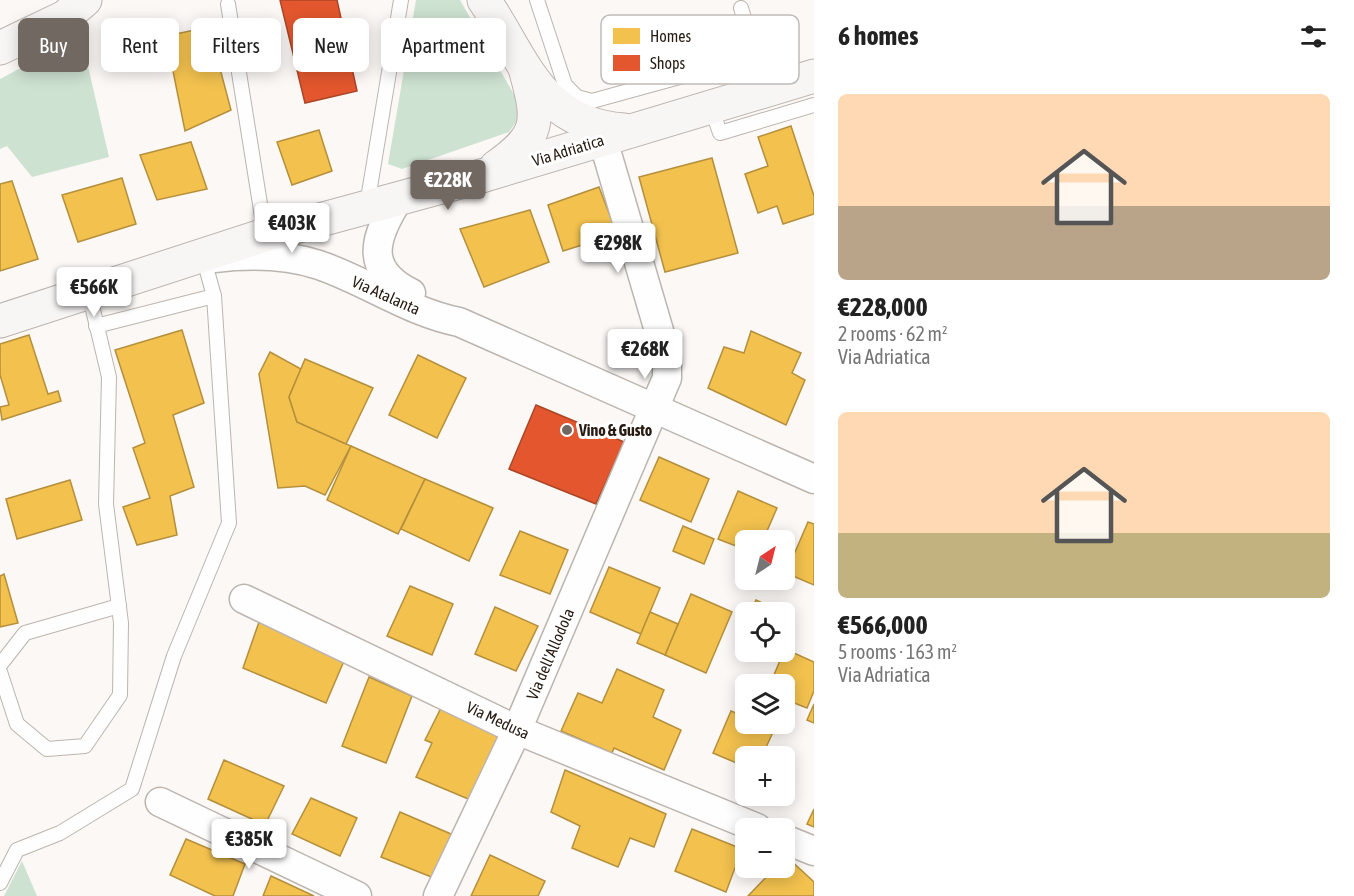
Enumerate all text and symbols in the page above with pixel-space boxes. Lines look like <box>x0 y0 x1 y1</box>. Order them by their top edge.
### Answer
legend <box>601 15 799 84</box>
chip: Buy <box>18 18 89 72</box>
chip: Rent <box>101 18 179 72</box>
chip: Filters <box>191 18 281 72</box>
chip: New <box>293 18 369 72</box>
chip: Apartment <box>381 18 506 72</box>
icon: filters <box>1297 20 1330 53</box>
text: 6 homes <box>838 21 918 51</box>
text: Homes <box>650 27 692 45</box>
text: Shops <box>650 54 686 73</box>
street label: Via Adriatica <box>530 131 606 169</box>
icon: home <box>1030 133 1138 241</box>
pin: €228K <box>406 160 490 211</box>
text: €228K <box>425 168 472 191</box>
pin: €403K <box>250 203 334 254</box>
text: €403K <box>269 211 316 234</box>
pin: €298K <box>576 223 660 274</box>
text: €298K <box>595 231 642 254</box>
pin: €566K <box>52 267 136 318</box>
street label: Via Atalanta <box>349 272 423 318</box>
text: €566K <box>71 275 118 298</box>
text: €228,000 <box>838 292 928 322</box>
text: 2 rooms · 62 m² <box>838 322 948 345</box>
pin: €268K <box>603 329 687 380</box>
text: €268K <box>622 337 669 360</box>
text: Via Adriatica <box>838 345 931 368</box>
place label: Vino & Gusto <box>578 421 653 439</box>
marker: Vino & Gusto <box>560 423 574 437</box>
icon: home <box>1030 451 1138 559</box>
north arrow <box>735 530 795 590</box>
map controls <box>735 530 795 878</box>
button: locate <box>735 602 795 662</box>
street label: Via dell'Allodola <box>523 606 577 702</box>
text: €566,000 <box>838 610 928 640</box>
text: 5 rooms · 163 m² <box>838 640 957 663</box>
text: Via Adriatica <box>838 663 931 686</box>
button: layers <box>735 674 795 734</box>
street label: Via Medusa <box>464 698 532 742</box>
button: + <box>735 746 795 806</box>
button: − <box>735 818 795 878</box>
pin: €385K <box>207 819 291 870</box>
text: €385K <box>226 827 273 850</box>

